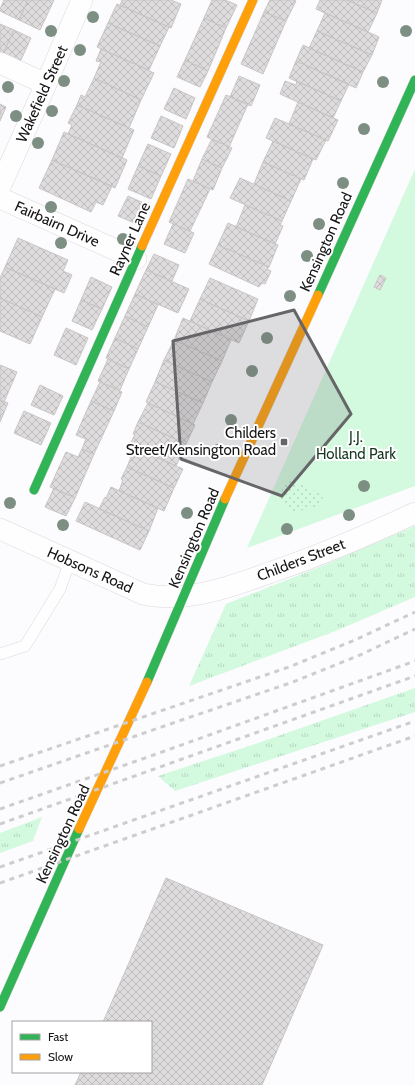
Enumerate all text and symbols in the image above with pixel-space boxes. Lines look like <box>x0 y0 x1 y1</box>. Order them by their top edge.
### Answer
street label: Wakefield Street <box>13 43 71 145</box>
street label: Kensington Road <box>296 190 356 294</box>
street label: Fairbairn Drive <box>12 197 102 251</box>
street label: Rayner Lane <box>106 199 154 278</box>
place label: Childers Street/Kensington Road <box>126 424 276 459</box>
park label: J.J. Holland Park <box>316 428 396 463</box>
marker: Childers Street/Kensington Road <box>279 437 289 447</box>
street label: Kensington Road <box>165 485 223 591</box>
street label: Childers Street <box>254 535 348 585</box>
street label: Hobsons Road <box>44 543 136 597</box>
street label: Kensington Road <box>32 782 94 886</box>
legend <box>12 1021 152 1073</box>
text: Fast <box>48 1029 68 1044</box>
text: Slow <box>48 1049 73 1064</box>

